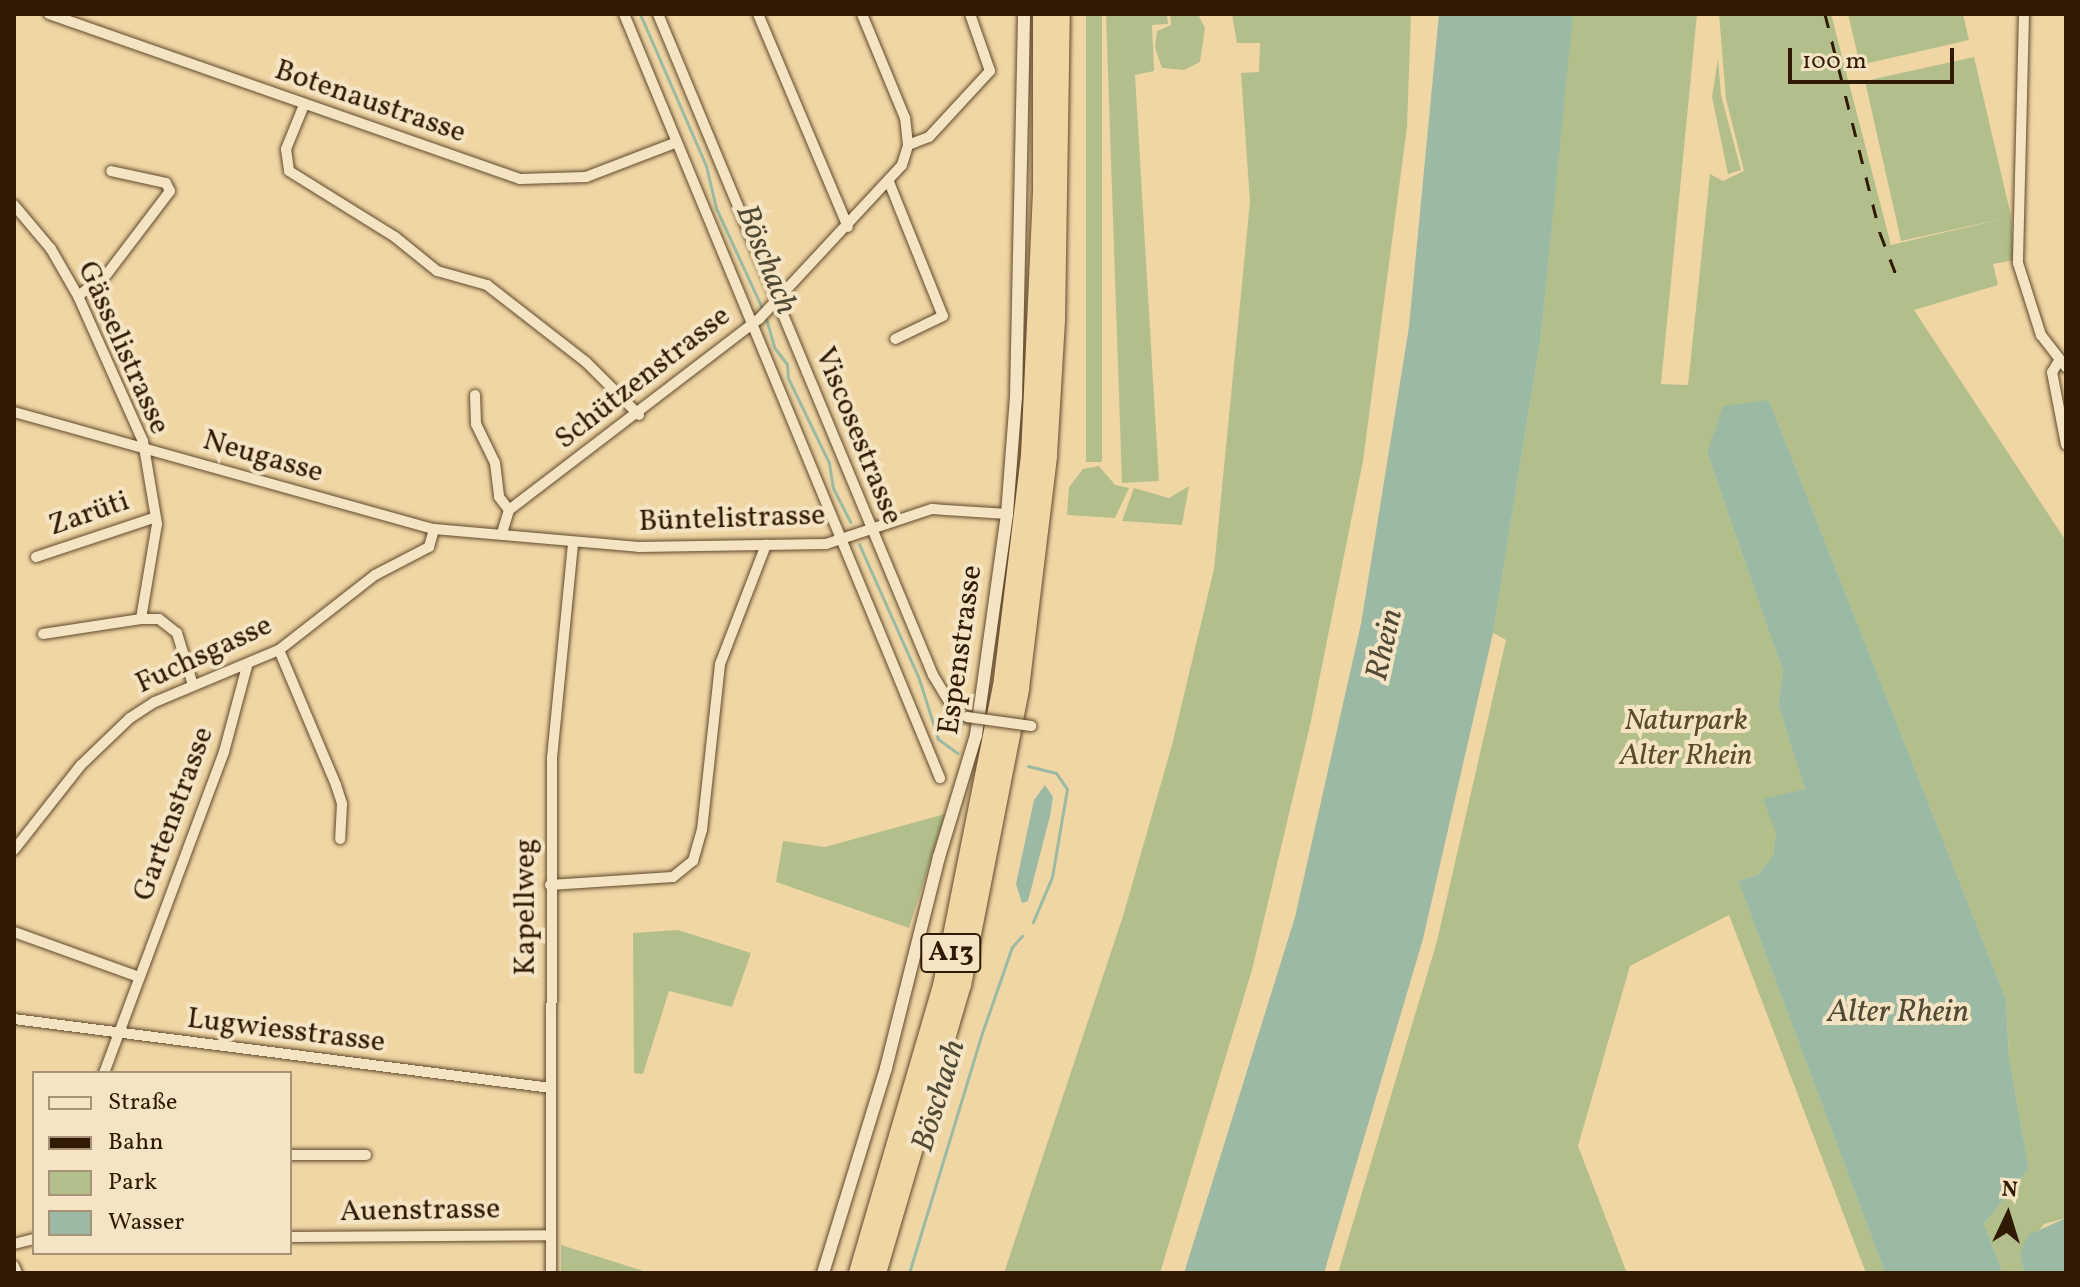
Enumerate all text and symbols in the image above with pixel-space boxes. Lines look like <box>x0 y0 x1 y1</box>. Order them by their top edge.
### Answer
scale bar <box>1792 32 1958 82</box>
text: 100 m <box>1802 45 1867 79</box>
street label: Botenaustrasse <box>270 52 470 152</box>
water label: Böschach <box>726 200 804 320</box>
street label: Gässelistrasse <box>69 256 177 440</box>
street label: Schützenstrasse <box>548 298 738 458</box>
street label: Viscosestrasse <box>806 342 910 530</box>
street label: Neugasse <box>199 423 327 491</box>
street label: Zarüti <box>44 483 134 545</box>
street label: Büntelistrasse <box>638 498 826 540</box>
street label: Espenstrasse <box>931 563 991 737</box>
water label: Rhein <box>1359 605 1413 685</box>
street label: Fuchsgasse <box>130 608 278 702</box>
park label: Naturpark Alter Rhein <box>1620 703 1752 774</box>
street label: Gartenstrasse <box>126 722 222 906</box>
street label: Kapellweg <box>508 838 544 976</box>
road number: A13 <box>919 929 983 977</box>
water label: Alter Rhein <box>1827 994 1969 1032</box>
street label: Lugwiesstrasse <box>185 1001 387 1061</box>
water label: Böschach <box>905 1035 975 1157</box>
legend <box>32 1071 292 1255</box>
text: Straße <box>108 1086 177 1120</box>
text: Bahn <box>108 1126 164 1160</box>
text: Park <box>108 1166 157 1200</box>
north arrow <box>1968 1175 2048 1255</box>
text: N <box>2001 1175 2019 1207</box>
street label: Auenstrasse <box>340 1192 500 1230</box>
text: Wasser <box>108 1206 184 1240</box>

